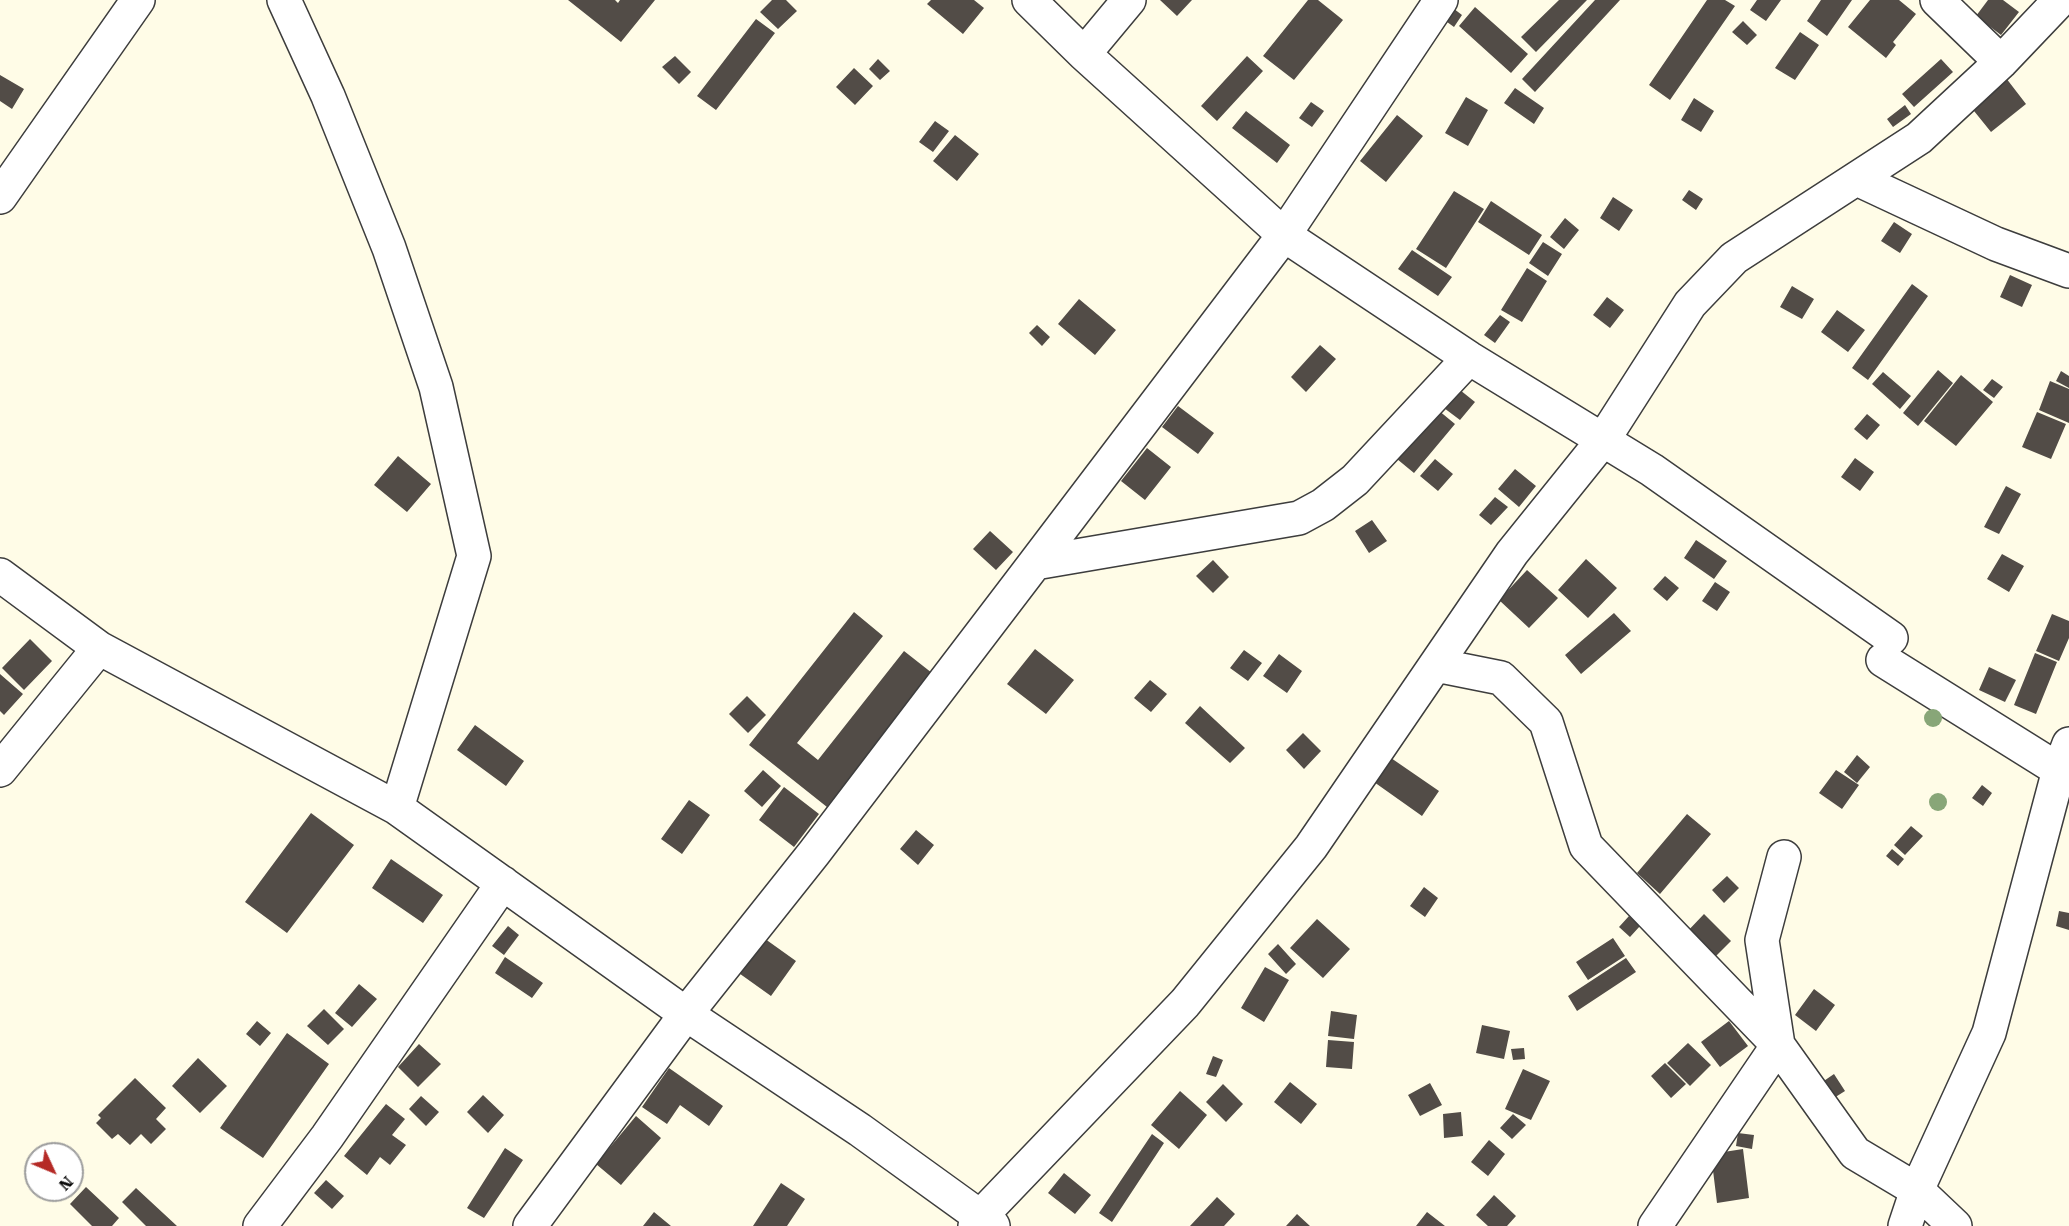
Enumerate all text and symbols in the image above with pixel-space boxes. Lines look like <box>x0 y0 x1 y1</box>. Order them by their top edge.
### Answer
north arrow <box>24 1142 84 1202</box>
text: N <box>55 1172 77 1194</box>

